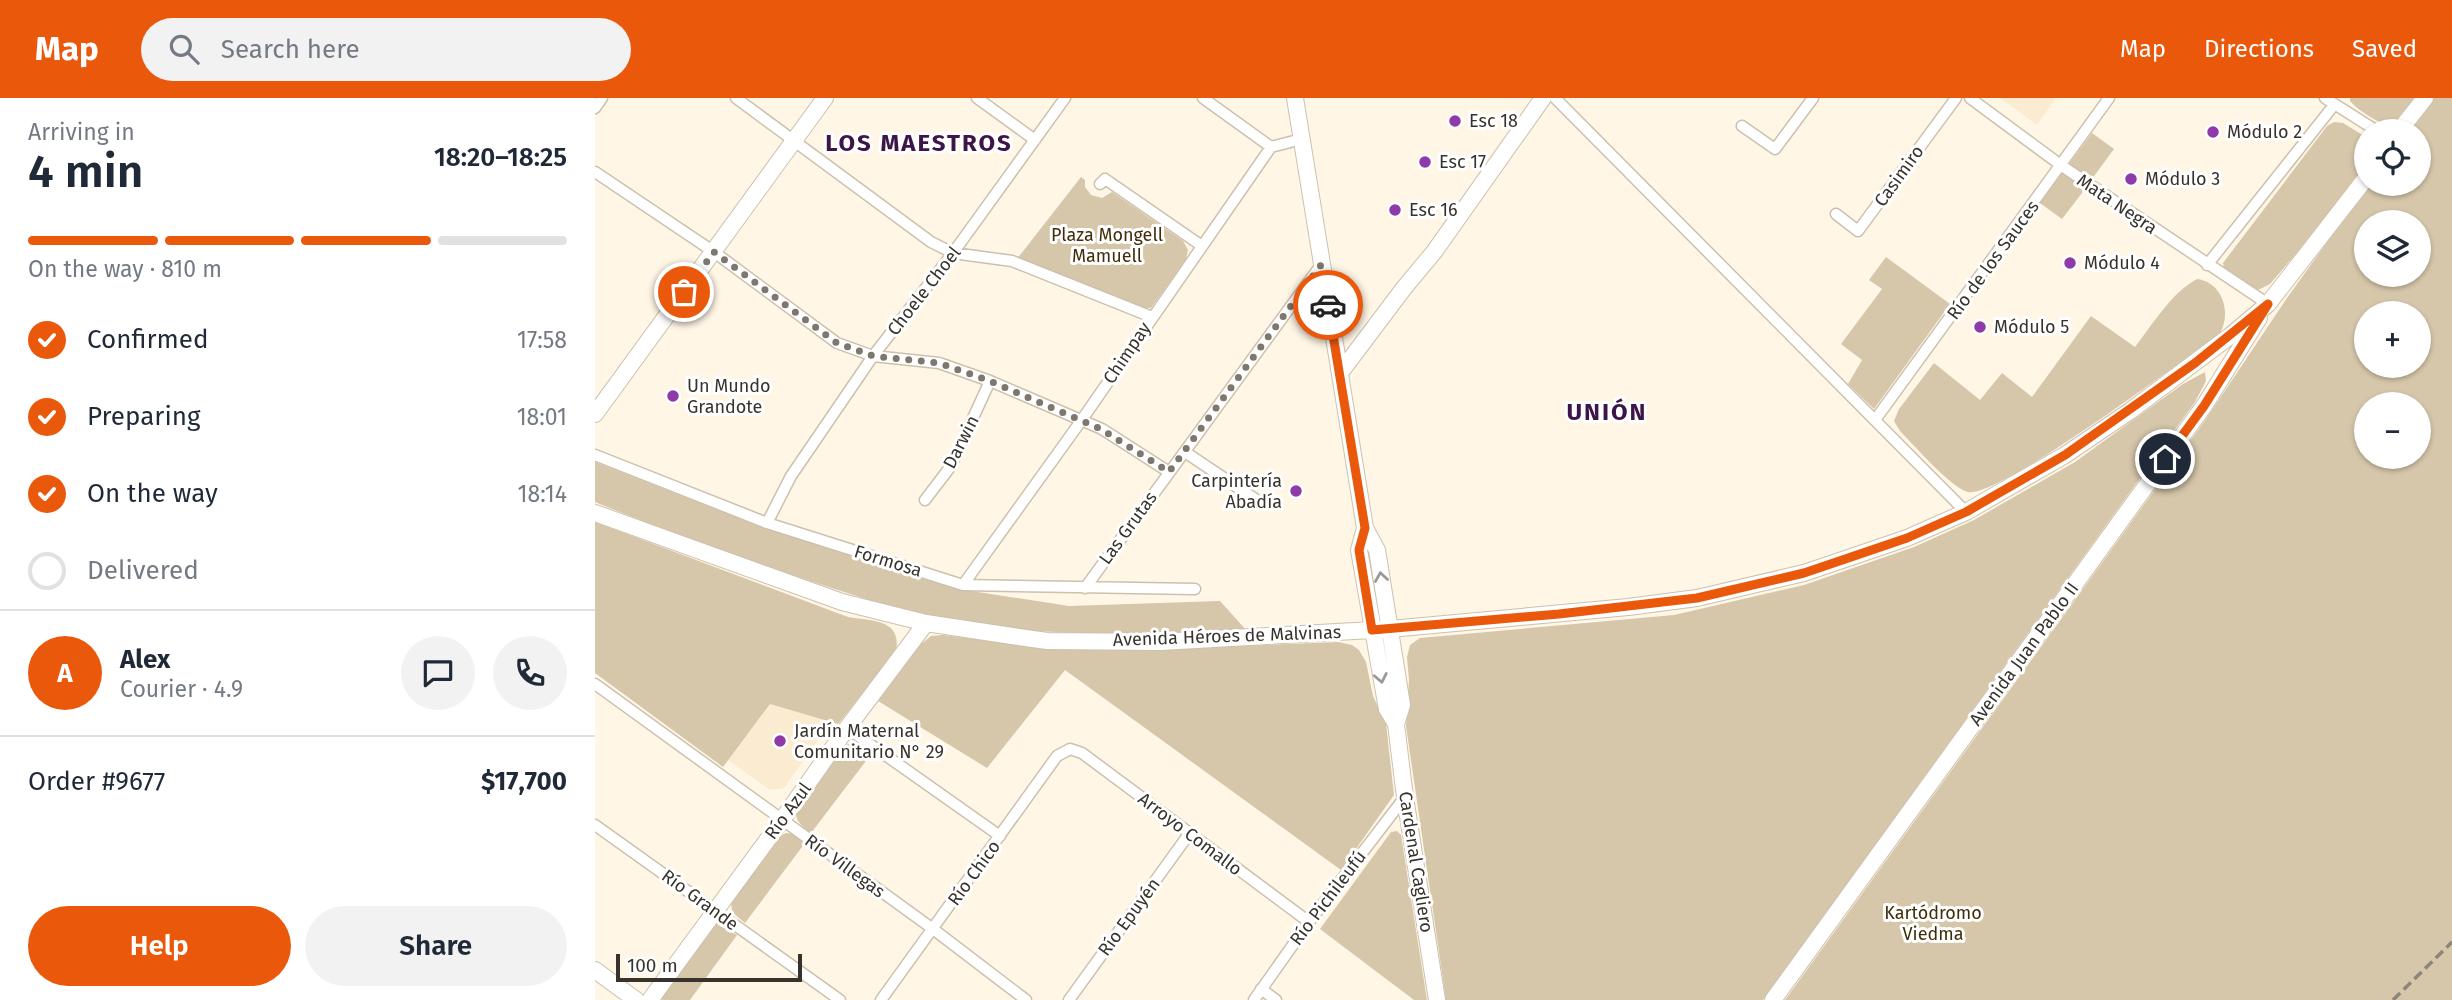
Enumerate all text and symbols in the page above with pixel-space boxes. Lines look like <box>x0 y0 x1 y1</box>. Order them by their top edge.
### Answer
search box <box>141 18 631 81</box>
text: Map <box>35 29 99 69</box>
icon: search <box>165 30 203 68</box>
text: Search here <box>221 34 360 65</box>
text: Map <box>2120 35 2166 63</box>
text: Directions <box>2204 35 2314 63</box>
text: Saved <box>2352 35 2417 63</box>
place label: Esc 18 <box>1469 110 1518 132</box>
marker: Esc 18 <box>1447 113 1463 129</box>
text: Arriving in <box>28 118 135 146</box>
map controls <box>2354 119 2431 469</box>
button: locate <box>2354 119 2431 196</box>
place label: Módulo 2 <box>2227 121 2302 143</box>
marker: Módulo 2 <box>2205 124 2221 140</box>
district label: LOS MAESTROS <box>825 129 1013 157</box>
street label: Casimiro <box>1869 141 1929 211</box>
text: 18:20–18:25 <box>434 142 567 173</box>
text: 4 min <box>28 144 143 199</box>
place label: Esc 17 <box>1439 151 1486 173</box>
marker: Esc 17 <box>1417 154 1433 170</box>
place label: Módulo 3 <box>2145 168 2220 190</box>
street label: Mata Negra <box>2073 169 2161 239</box>
marker: Módulo 3 <box>2123 171 2139 187</box>
street label: Río de los Sauces <box>1942 196 2044 324</box>
place label: Esc 16 <box>1409 199 1458 221</box>
marker: Esc 16 <box>1387 202 1403 218</box>
button: layers <box>2354 210 2431 287</box>
park label: Plaza Mongell Mamuell <box>1051 224 1163 267</box>
street label: Choele Choel <box>883 242 965 340</box>
place label: Módulo 4 <box>2084 252 2160 274</box>
text: On the way · 810 m <box>28 255 222 283</box>
marker: Módulo 4 <box>2062 255 2078 271</box>
pin <box>654 262 714 322</box>
courier <box>1293 270 1363 340</box>
icon: bag <box>665 273 703 311</box>
icon: car <box>1309 286 1347 324</box>
button: + <box>2354 301 2431 378</box>
place label: Módulo 5 <box>1994 316 2069 338</box>
street label: Chimpay <box>1098 318 1156 388</box>
marker: Módulo 5 <box>1972 319 1988 335</box>
icon: check <box>28 321 66 359</box>
text: Confirmed <box>87 324 208 355</box>
text: 17:58 <box>517 326 567 354</box>
place label: Un Mundo Grandote <box>687 375 771 418</box>
marker: Un Mundo Grandote <box>665 388 681 404</box>
button: − <box>2354 392 2431 469</box>
icon: check <box>28 398 66 436</box>
district label: UNIÓN <box>1566 398 1648 426</box>
text: Preparing <box>87 401 200 432</box>
text: 18:01 <box>517 403 567 431</box>
street label: Darwin <box>938 412 984 472</box>
pin <box>2135 429 2195 489</box>
icon: home <box>2146 440 2184 478</box>
place label: Carpintería Abadía <box>1191 470 1282 513</box>
icon: check <box>28 475 66 513</box>
text: On the way <box>87 478 218 509</box>
text: 18:14 <box>518 480 567 508</box>
marker: Carpintería Abadía <box>1288 483 1304 499</box>
street label: Las Grutas <box>1094 487 1162 569</box>
street label: Formosa <box>851 540 925 582</box>
text: Delivered <box>87 555 199 586</box>
one-way arrow <box>1374 571 1389 583</box>
street label: Avenida Juan Pablo II <box>1965 578 2083 730</box>
street label: Avenida Héroes de Malvinas <box>1112 621 1342 651</box>
button: chat <box>401 636 475 710</box>
button: phone <box>493 636 567 710</box>
text: Alex <box>120 644 170 675</box>
text: A <box>57 658 73 689</box>
one-way arrow <box>1373 672 1388 684</box>
text: Courier · 4.9 <box>120 675 243 703</box>
place label: Jardín Maternal Comunitario N° 29 <box>794 720 944 763</box>
marker: Jardín Maternal Comunitario N° 29 <box>772 733 788 749</box>
text: Order #9677 <box>28 766 165 797</box>
text: $17,700 <box>481 766 567 797</box>
street label: Río Azul <box>760 778 816 844</box>
street label: Arroyo Comallo <box>1134 788 1246 880</box>
street label: Cardenal Cagliero <box>1394 790 1438 934</box>
street label: Río Villegas <box>801 830 889 902</box>
street label: Río Chico <box>943 836 1005 910</box>
street label: Río Pichileufú <box>1285 846 1371 950</box>
street label: Río Grande <box>657 865 743 935</box>
street label: Río Epuyén <box>1093 874 1165 960</box>
park label: Kartódromo Viedma <box>1884 902 1982 945</box>
button: Help <box>28 906 291 986</box>
button: Share <box>305 906 567 986</box>
scale bar <box>616 951 801 983</box>
text: 100 m <box>627 954 678 977</box>

